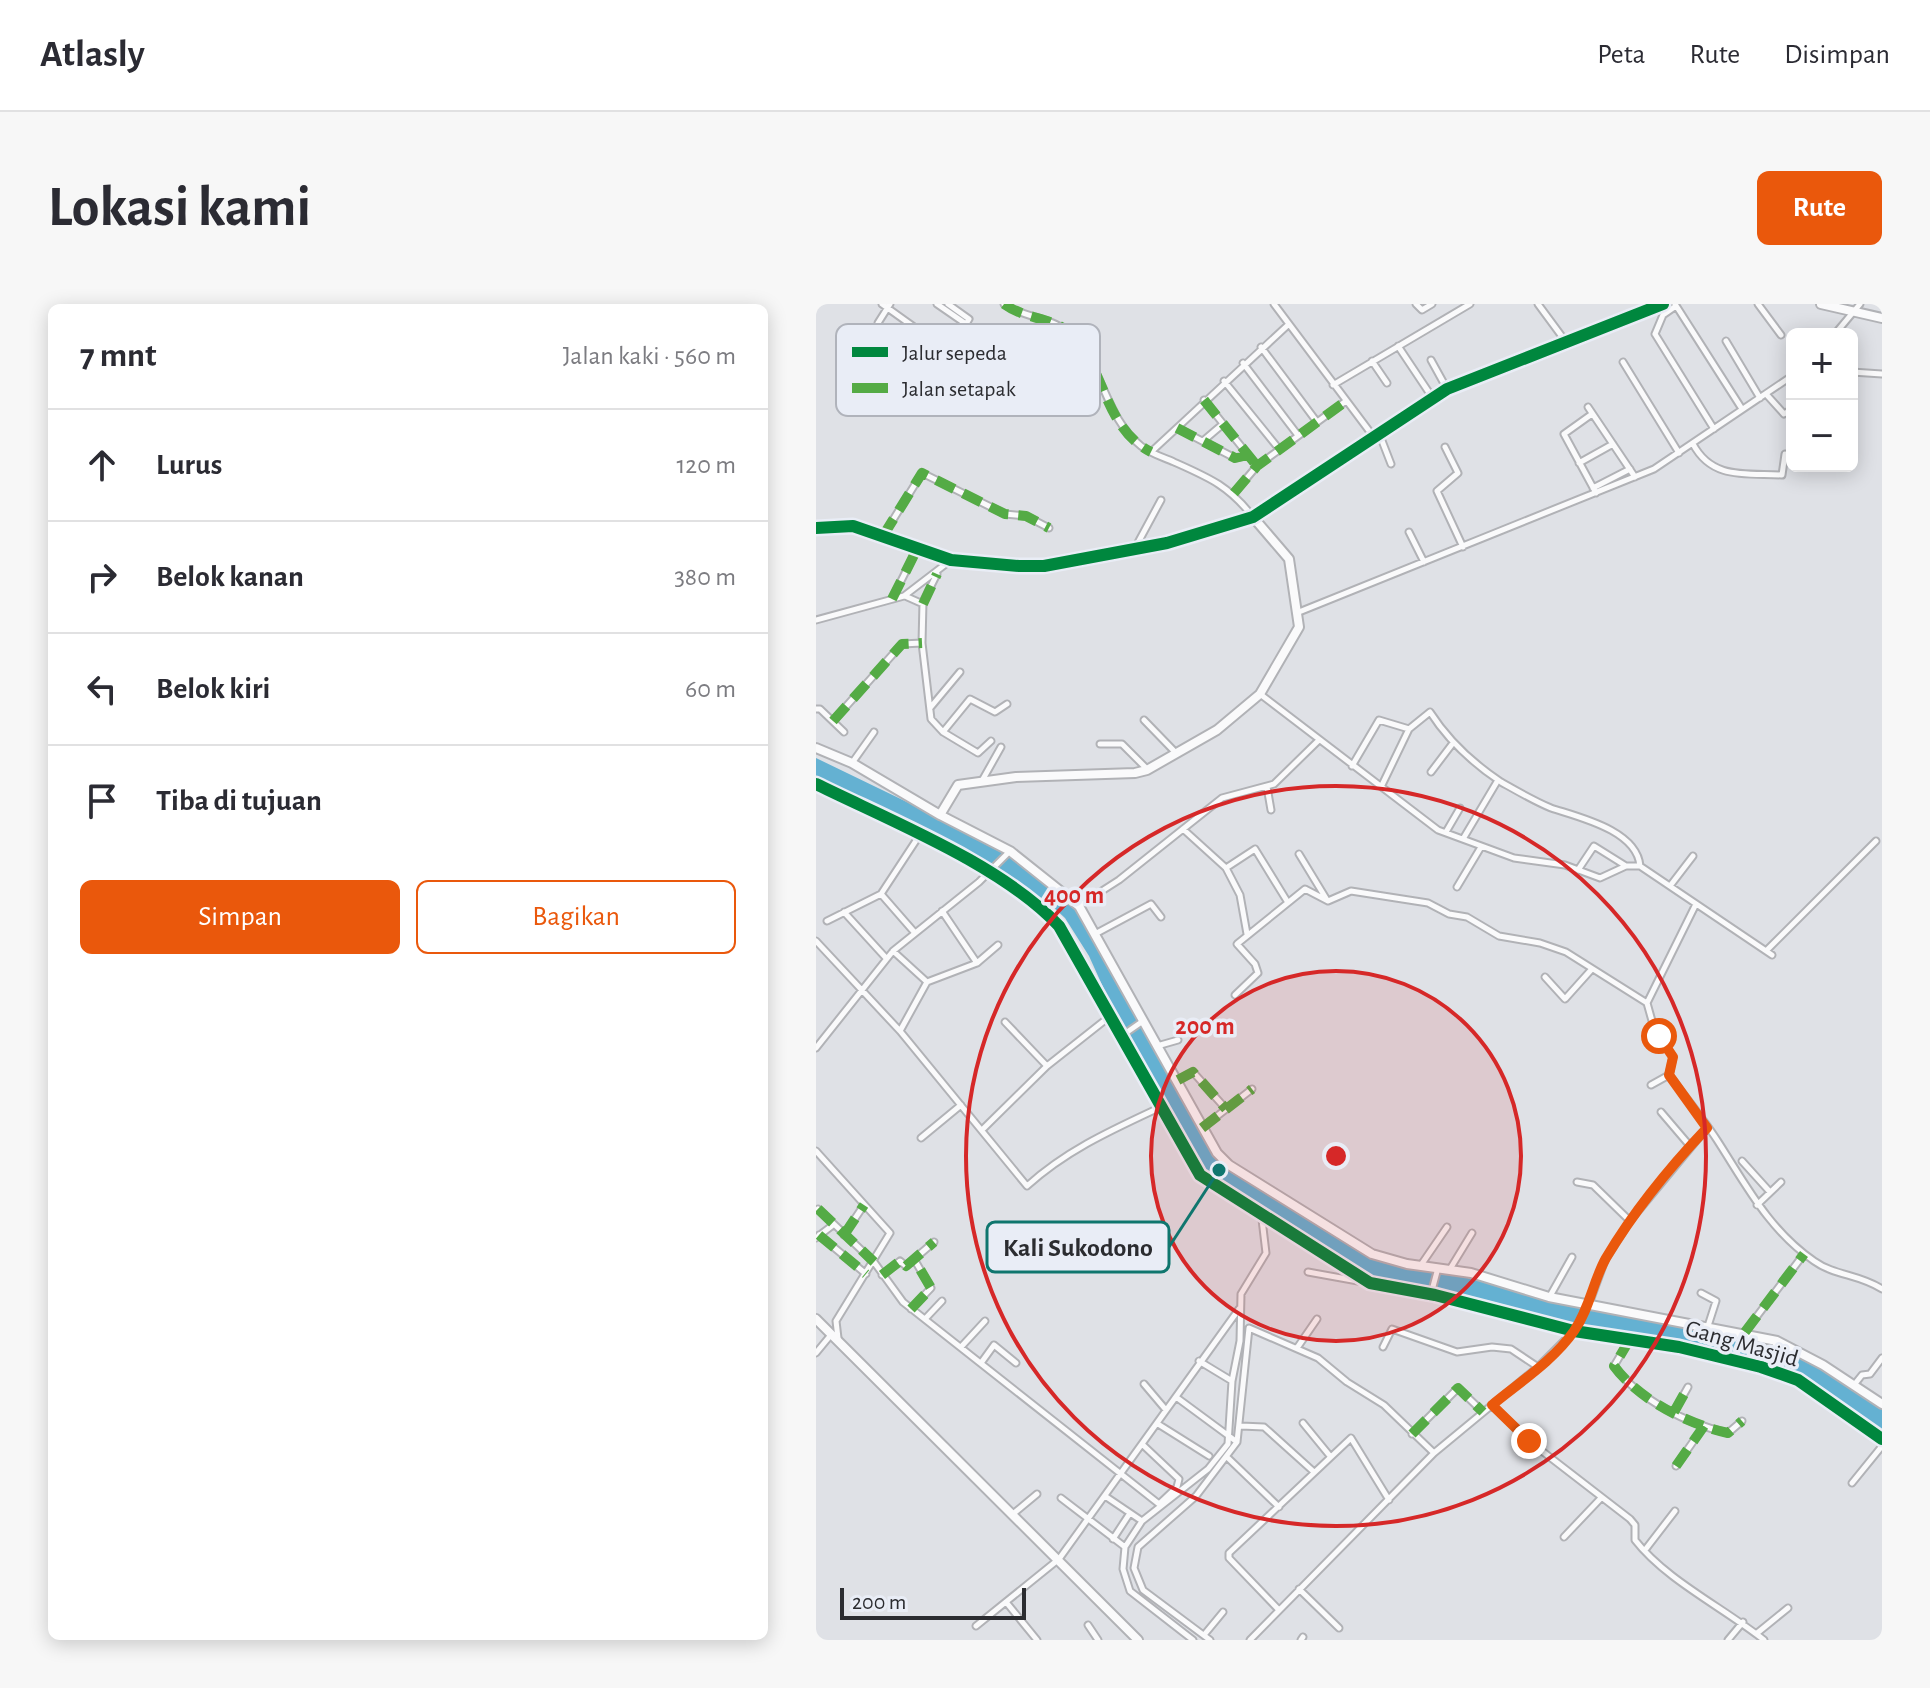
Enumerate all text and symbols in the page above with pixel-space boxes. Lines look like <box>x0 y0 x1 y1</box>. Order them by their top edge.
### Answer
text: Atlasly <box>40 36 145 74</box>
text: Peta <box>1597 41 1646 69</box>
text: Rute <box>1690 41 1740 69</box>
text: Disimpan <box>1784 41 1890 69</box>
button: Rute <box>1757 171 1882 245</box>
text: Lokasi kami <box>48 180 311 236</box>
legend <box>836 324 1100 416</box>
map controls <box>1786 328 1858 472</box>
button: + <box>1786 328 1858 400</box>
text: 7 mnt <box>80 339 157 373</box>
text: Jalur sepeda <box>902 342 1007 364</box>
text: Jalan kaki · 560 m <box>563 343 736 369</box>
text: Jalan setapak <box>902 378 1016 400</box>
button: − <box>1786 400 1858 472</box>
icon: ahead <box>80 443 124 487</box>
text: Lurus <box>156 450 222 480</box>
text: 120 m <box>676 452 736 478</box>
icon: right <box>80 555 124 599</box>
text: Belok kanan <box>156 562 304 592</box>
text: 380 m <box>674 564 736 590</box>
icon: left <box>80 667 124 711</box>
text: Belok kiri <box>156 674 270 704</box>
text: 60 m <box>685 676 736 702</box>
icon: arrive <box>80 779 124 823</box>
text: Tiba di tujuan <box>156 786 322 816</box>
button: Simpan <box>80 880 400 954</box>
button: Bagikan <box>416 880 736 954</box>
text: 400 m <box>1044 884 1104 908</box>
text: 200 m <box>1175 1015 1235 1039</box>
route start <box>1641 1018 1677 1054</box>
centre of rings <box>1322 1142 1350 1170</box>
callout: Kali Sukodono <box>987 1222 1169 1272</box>
text: Kali Sukodono <box>1003 1235 1153 1261</box>
street label: Gang Masjid <box>1683 1316 1801 1372</box>
route end <box>1511 1423 1547 1459</box>
scale bar <box>840 1584 1026 1620</box>
text: 200 m <box>852 1591 906 1613</box>

